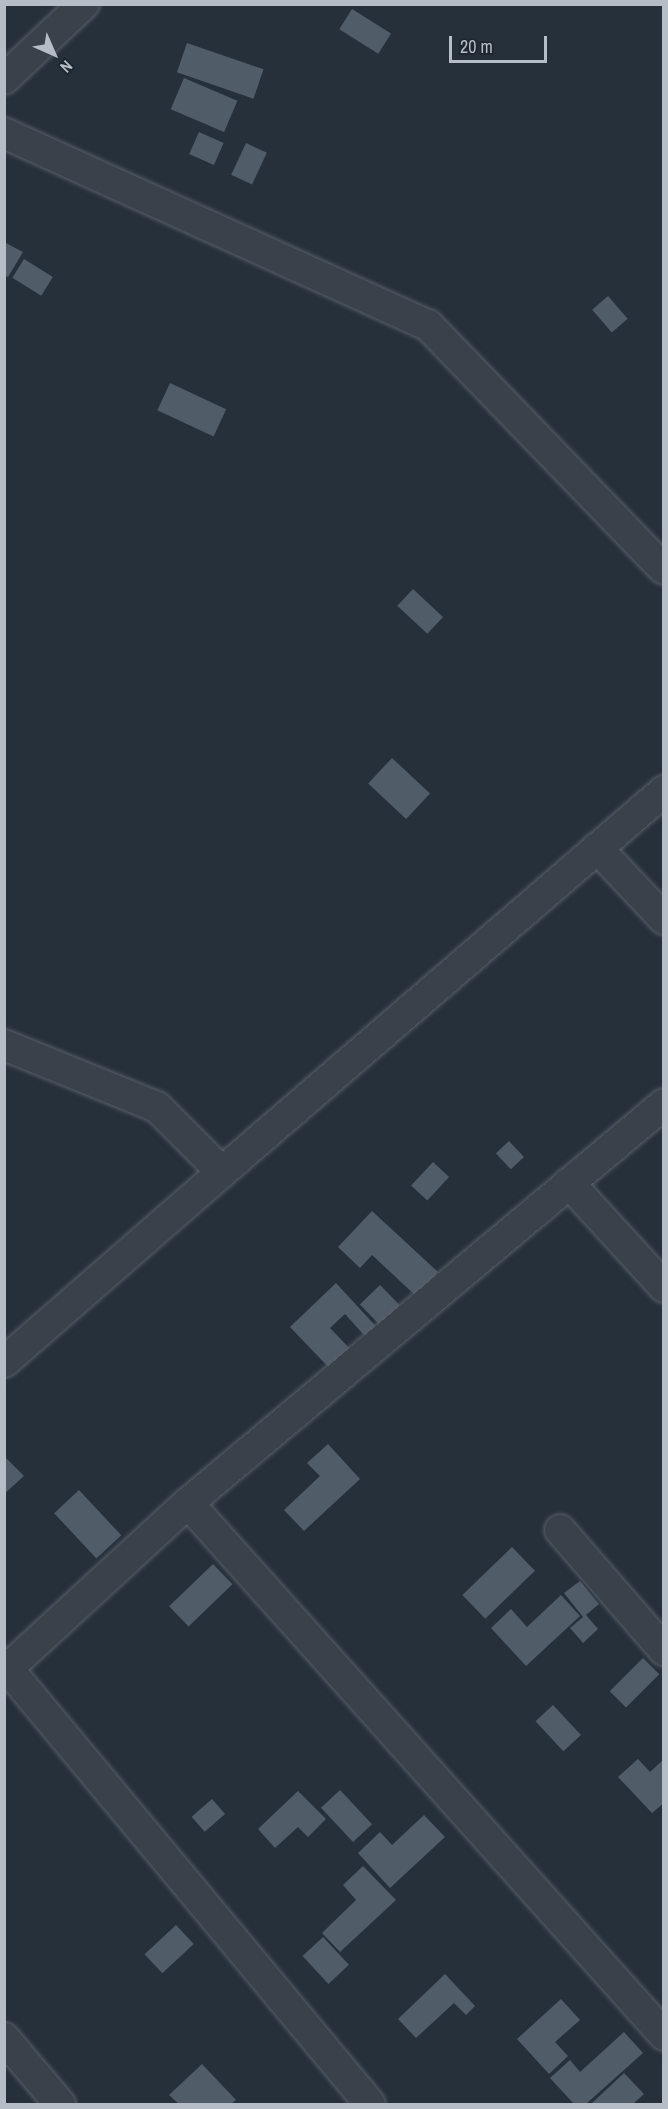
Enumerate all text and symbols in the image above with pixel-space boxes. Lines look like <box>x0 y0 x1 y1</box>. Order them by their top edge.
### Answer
north arrow <box>24 24 84 84</box>
scale bar <box>452 24 550 62</box>
text: 20 m <box>460 34 493 59</box>
text: N <box>56 56 78 78</box>

